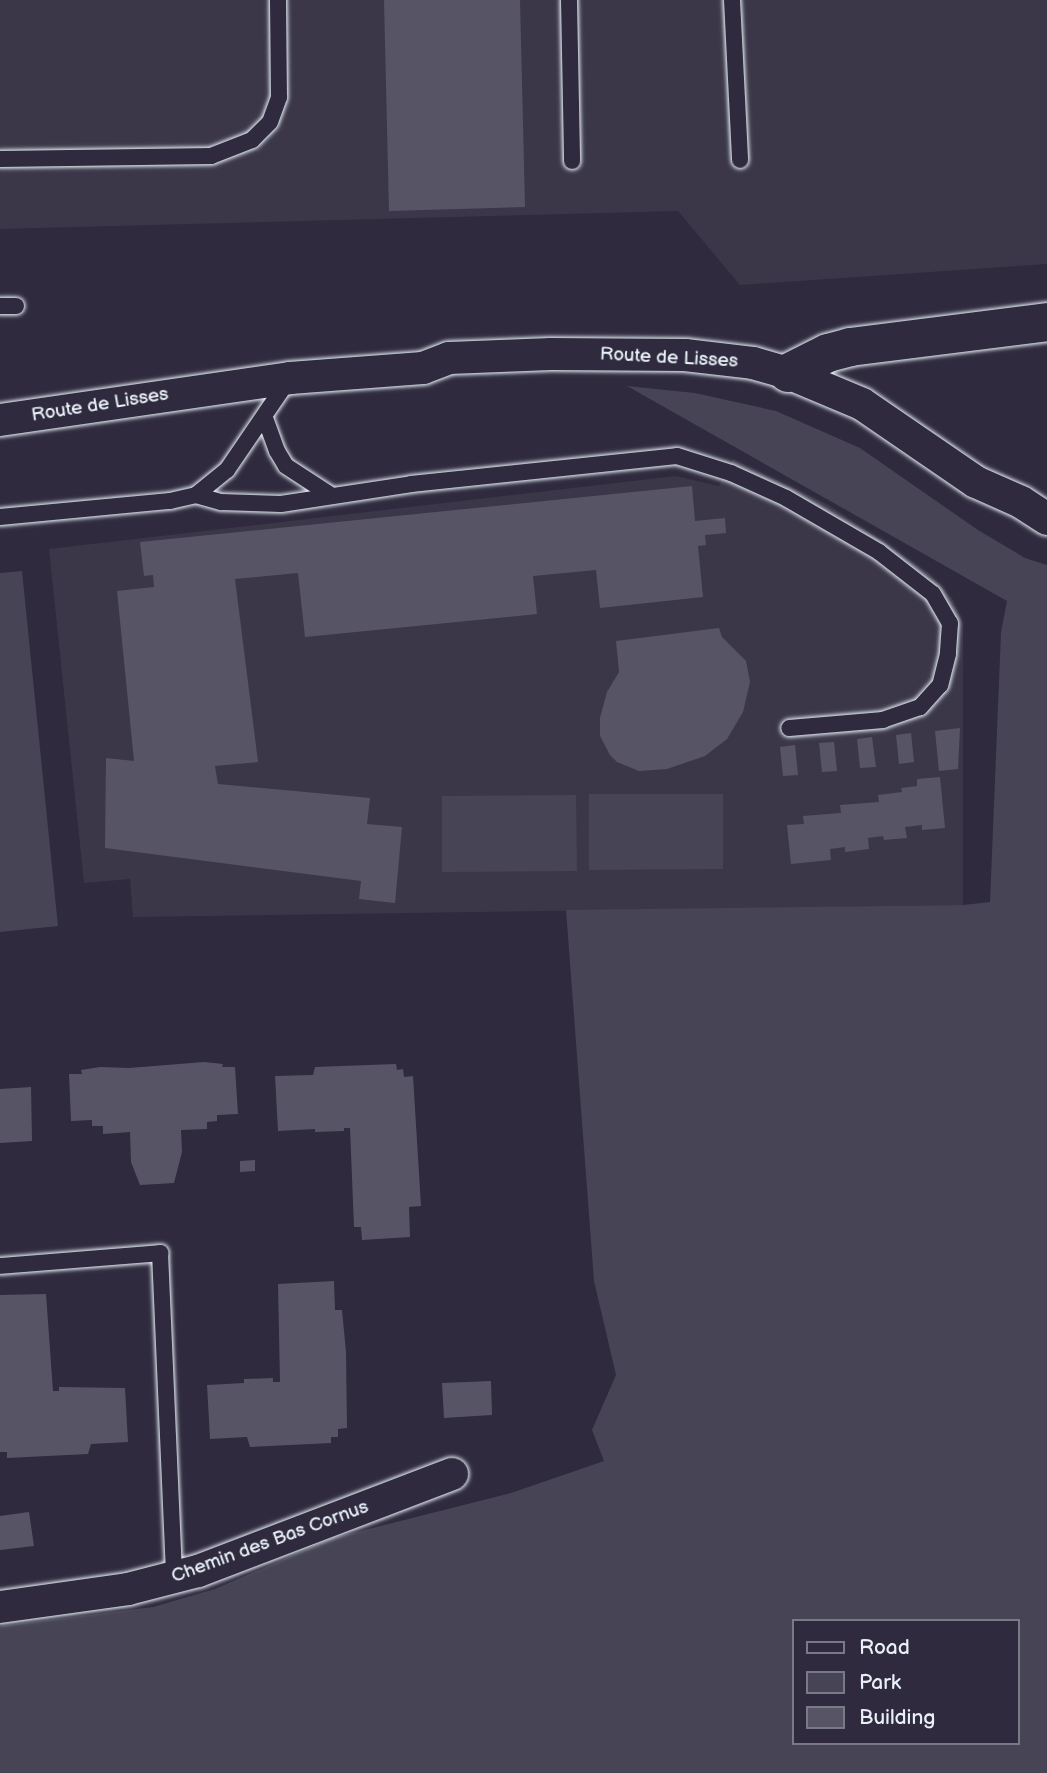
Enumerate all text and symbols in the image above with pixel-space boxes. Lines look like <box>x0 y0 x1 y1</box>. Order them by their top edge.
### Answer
street label: Route de Lisses <box>599 343 739 373</box>
street label: Route de Lisses <box>30 383 170 427</box>
street label: Chemin des Bas Cornus <box>168 1496 372 1588</box>
legend <box>792 1619 1019 1745</box>
text: Road <box>859 1635 910 1660</box>
text: Park <box>859 1670 901 1695</box>
text: Building <box>859 1705 935 1730</box>

